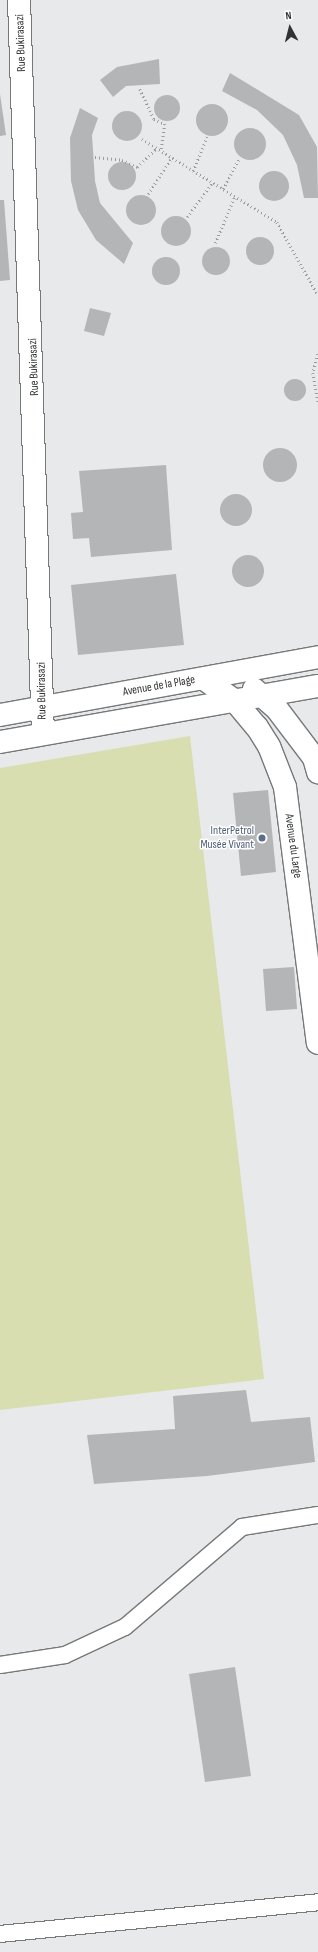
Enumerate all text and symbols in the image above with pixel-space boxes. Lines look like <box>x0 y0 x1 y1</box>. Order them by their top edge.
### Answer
north arrow <box>270 8 310 48</box>
text: N <box>285 9 292 22</box>
street label: Rue Bukirasazi <box>13 14 29 72</box>
street label: Rue Bukirasazi <box>26 338 42 396</box>
street label: Rue Bukirasazi <box>34 662 50 720</box>
street label: Avenue de la Plage <box>122 673 196 699</box>
street label: Avenue du Large <box>281 813 305 879</box>
place label: InterPetrol Musée Vivant <box>200 824 254 852</box>
marker: InterPetrol Musée Vivant <box>257 833 267 843</box>

